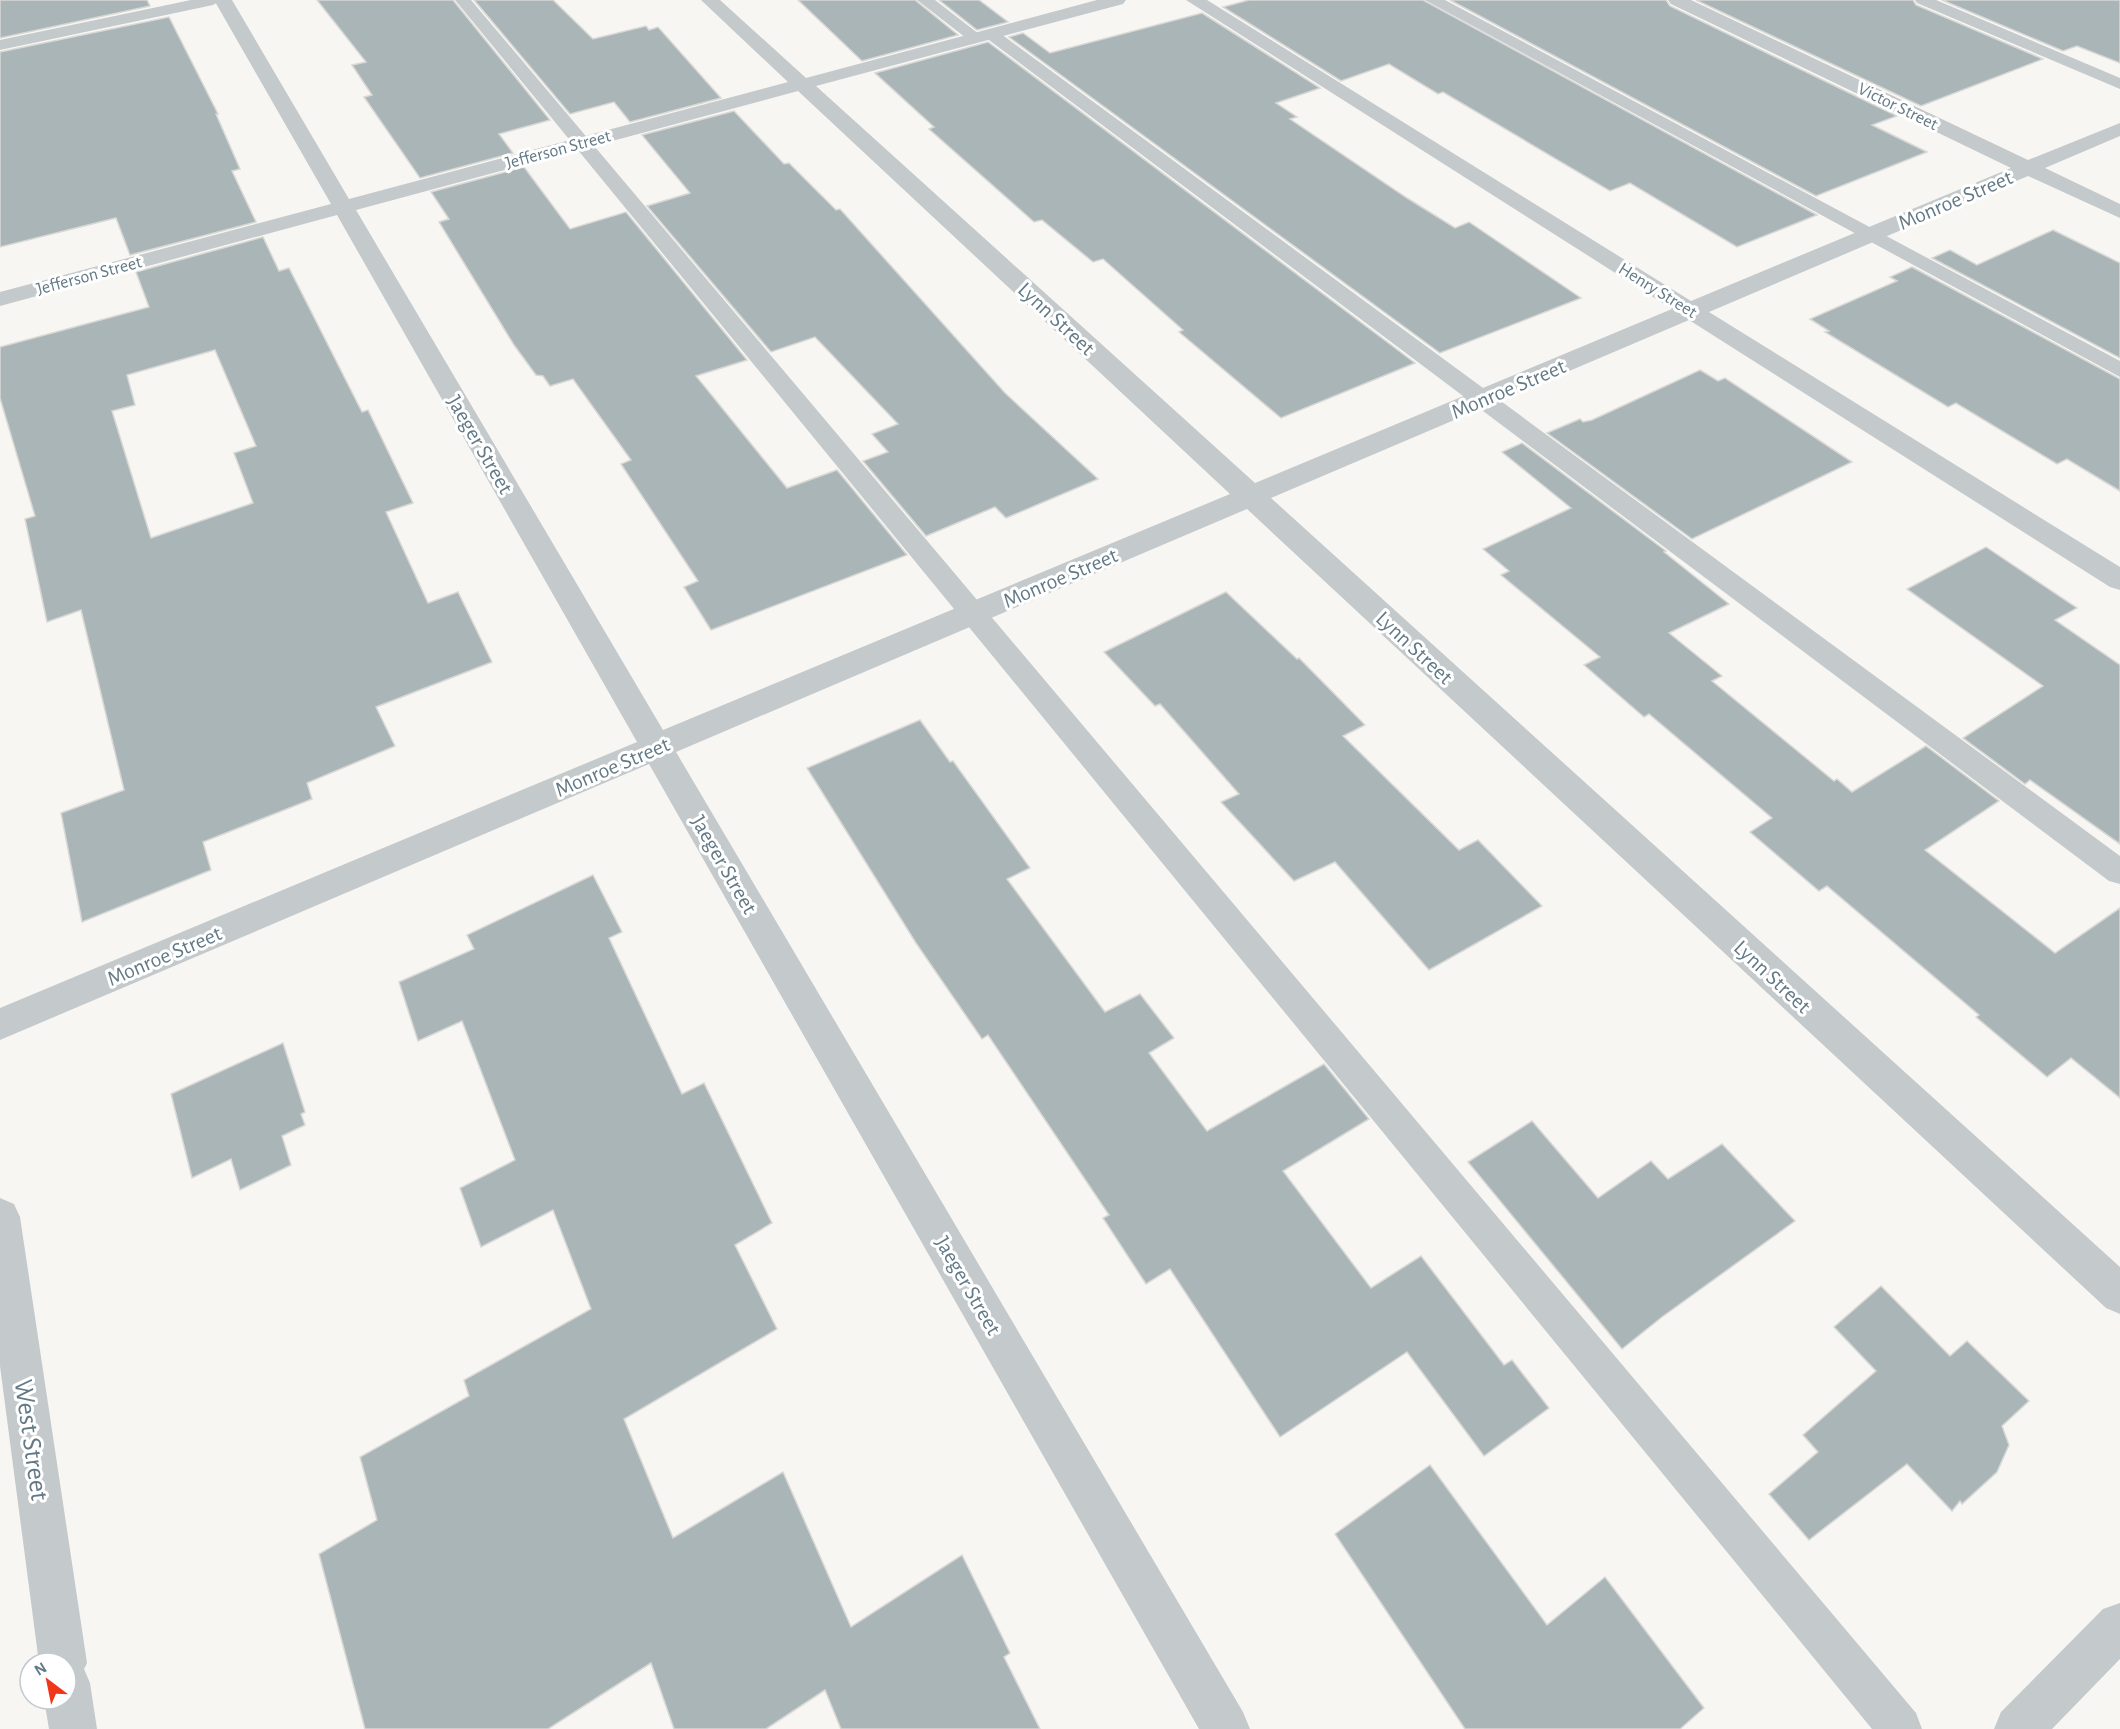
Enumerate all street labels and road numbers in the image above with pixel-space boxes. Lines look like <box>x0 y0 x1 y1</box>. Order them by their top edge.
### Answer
street label: Victor Street <box>1855 80 1941 134</box>
street label: Jefferson Street <box>504 127 613 173</box>
street label: Monroe Street <box>1895 166 2016 234</box>
street label: Jefferson Street <box>35 253 144 299</box>
street label: Henry Street <box>1615 260 1700 322</box>
street label: Lynn Street <box>1014 278 1099 359</box>
street label: Monroe Street <box>1448 355 1569 423</box>
street label: Jaeger Street <box>443 391 517 498</box>
street label: Monroe Street <box>1000 544 1121 612</box>
street label: Lynn Street <box>1372 607 1457 688</box>
street label: Monroe Street <box>552 733 673 801</box>
street label: Jaeger Street <box>687 811 761 918</box>
street label: Monroe Street <box>104 922 225 990</box>
street label: Lynn Street <box>1730 936 1815 1017</box>
street label: Jaeger Street <box>931 1232 1005 1339</box>
street label: West Street <box>10 1378 53 1503</box>

